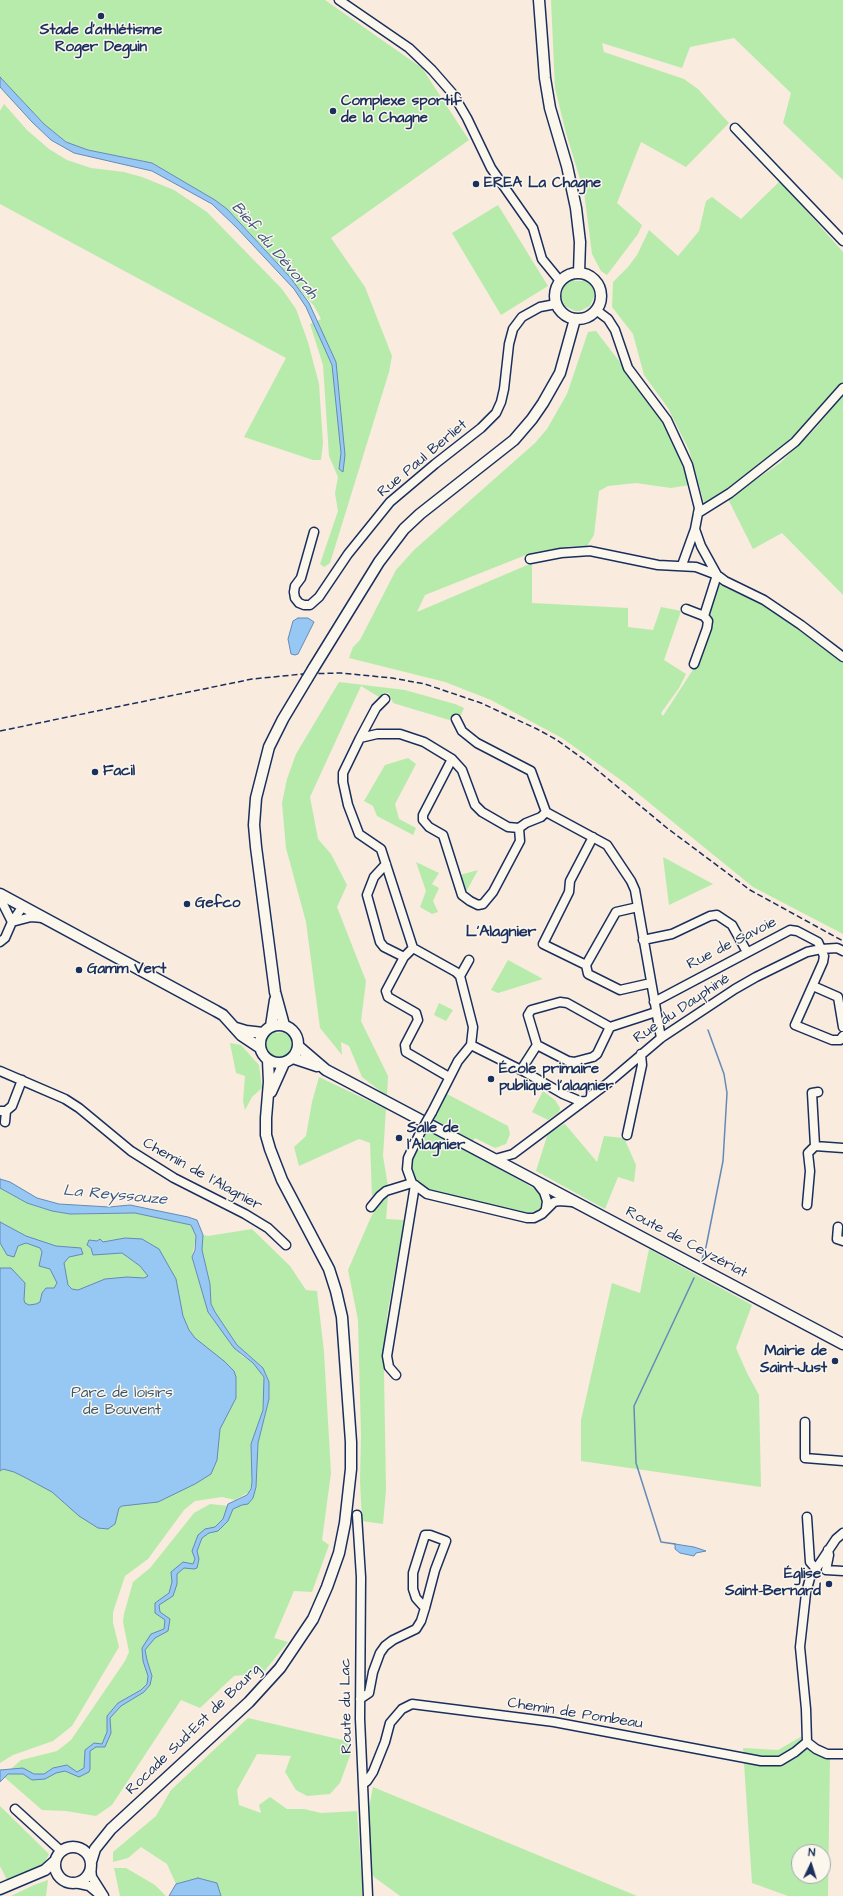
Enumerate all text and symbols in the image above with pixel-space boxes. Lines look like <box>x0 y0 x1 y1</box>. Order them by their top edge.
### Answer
marker: Stade d'athlétisme Roger Deguin <box>96 11 106 21</box>
place label: Stade d'athlétisme Roger Deguin <box>40 22 162 57</box>
place label: Complexe sportif de la Chagne <box>341 93 462 128</box>
marker: Complexe sportif de la Chagne <box>328 106 338 116</box>
place label: EREA La Chagne <box>484 175 601 193</box>
marker: EREA La Chagne <box>471 179 481 189</box>
water label: Bief du Dévorah <box>227 199 321 303</box>
street label: Rue Paul Berliet <box>375 416 471 502</box>
place label: Facil <box>103 763 135 781</box>
marker: Facil <box>90 767 100 777</box>
place label: Gefco <box>195 895 240 913</box>
marker: Gefco <box>182 899 192 909</box>
street label: Rue de Savoie <box>684 914 780 974</box>
district label: L'Alagnier <box>466 923 536 943</box>
place label: Gamm Vert <box>87 961 166 979</box>
marker: Gamm Vert <box>74 965 84 975</box>
street label: Rue du Dauphiné <box>630 970 734 1048</box>
place label: École primaire publique l'alagnier <box>499 1061 614 1096</box>
marker: École primaire publique l'alagnier <box>486 1074 496 1084</box>
place label: Salle de l'Alagnier <box>407 1120 465 1155</box>
marker: Salle de l'Alagnier <box>394 1133 404 1143</box>
street label: Chemin de l'Alagnier <box>139 1135 265 1215</box>
water label: La Reyssouze <box>62 1182 168 1210</box>
street label: Route de Ceyzériat <box>622 1203 750 1283</box>
place label: Mairie de Saint-Just <box>760 1343 827 1378</box>
marker: Mairie de Saint-Just <box>830 1356 840 1366</box>
park label: Parc de loisirs de Bouvent <box>71 1385 173 1420</box>
place label: Église Saint-Bernard <box>725 1566 821 1601</box>
marker: Église Saint-Bernard <box>824 1579 834 1589</box>
street label: Route du Lac <box>337 1658 357 1754</box>
street label: Rocade Sud-Est de Bourg <box>123 1661 265 1799</box>
street label: Chemin de Pombeau <box>506 1694 644 1734</box>
north arrow <box>791 1844 831 1884</box>
text: N <box>808 1845 816 1860</box>

